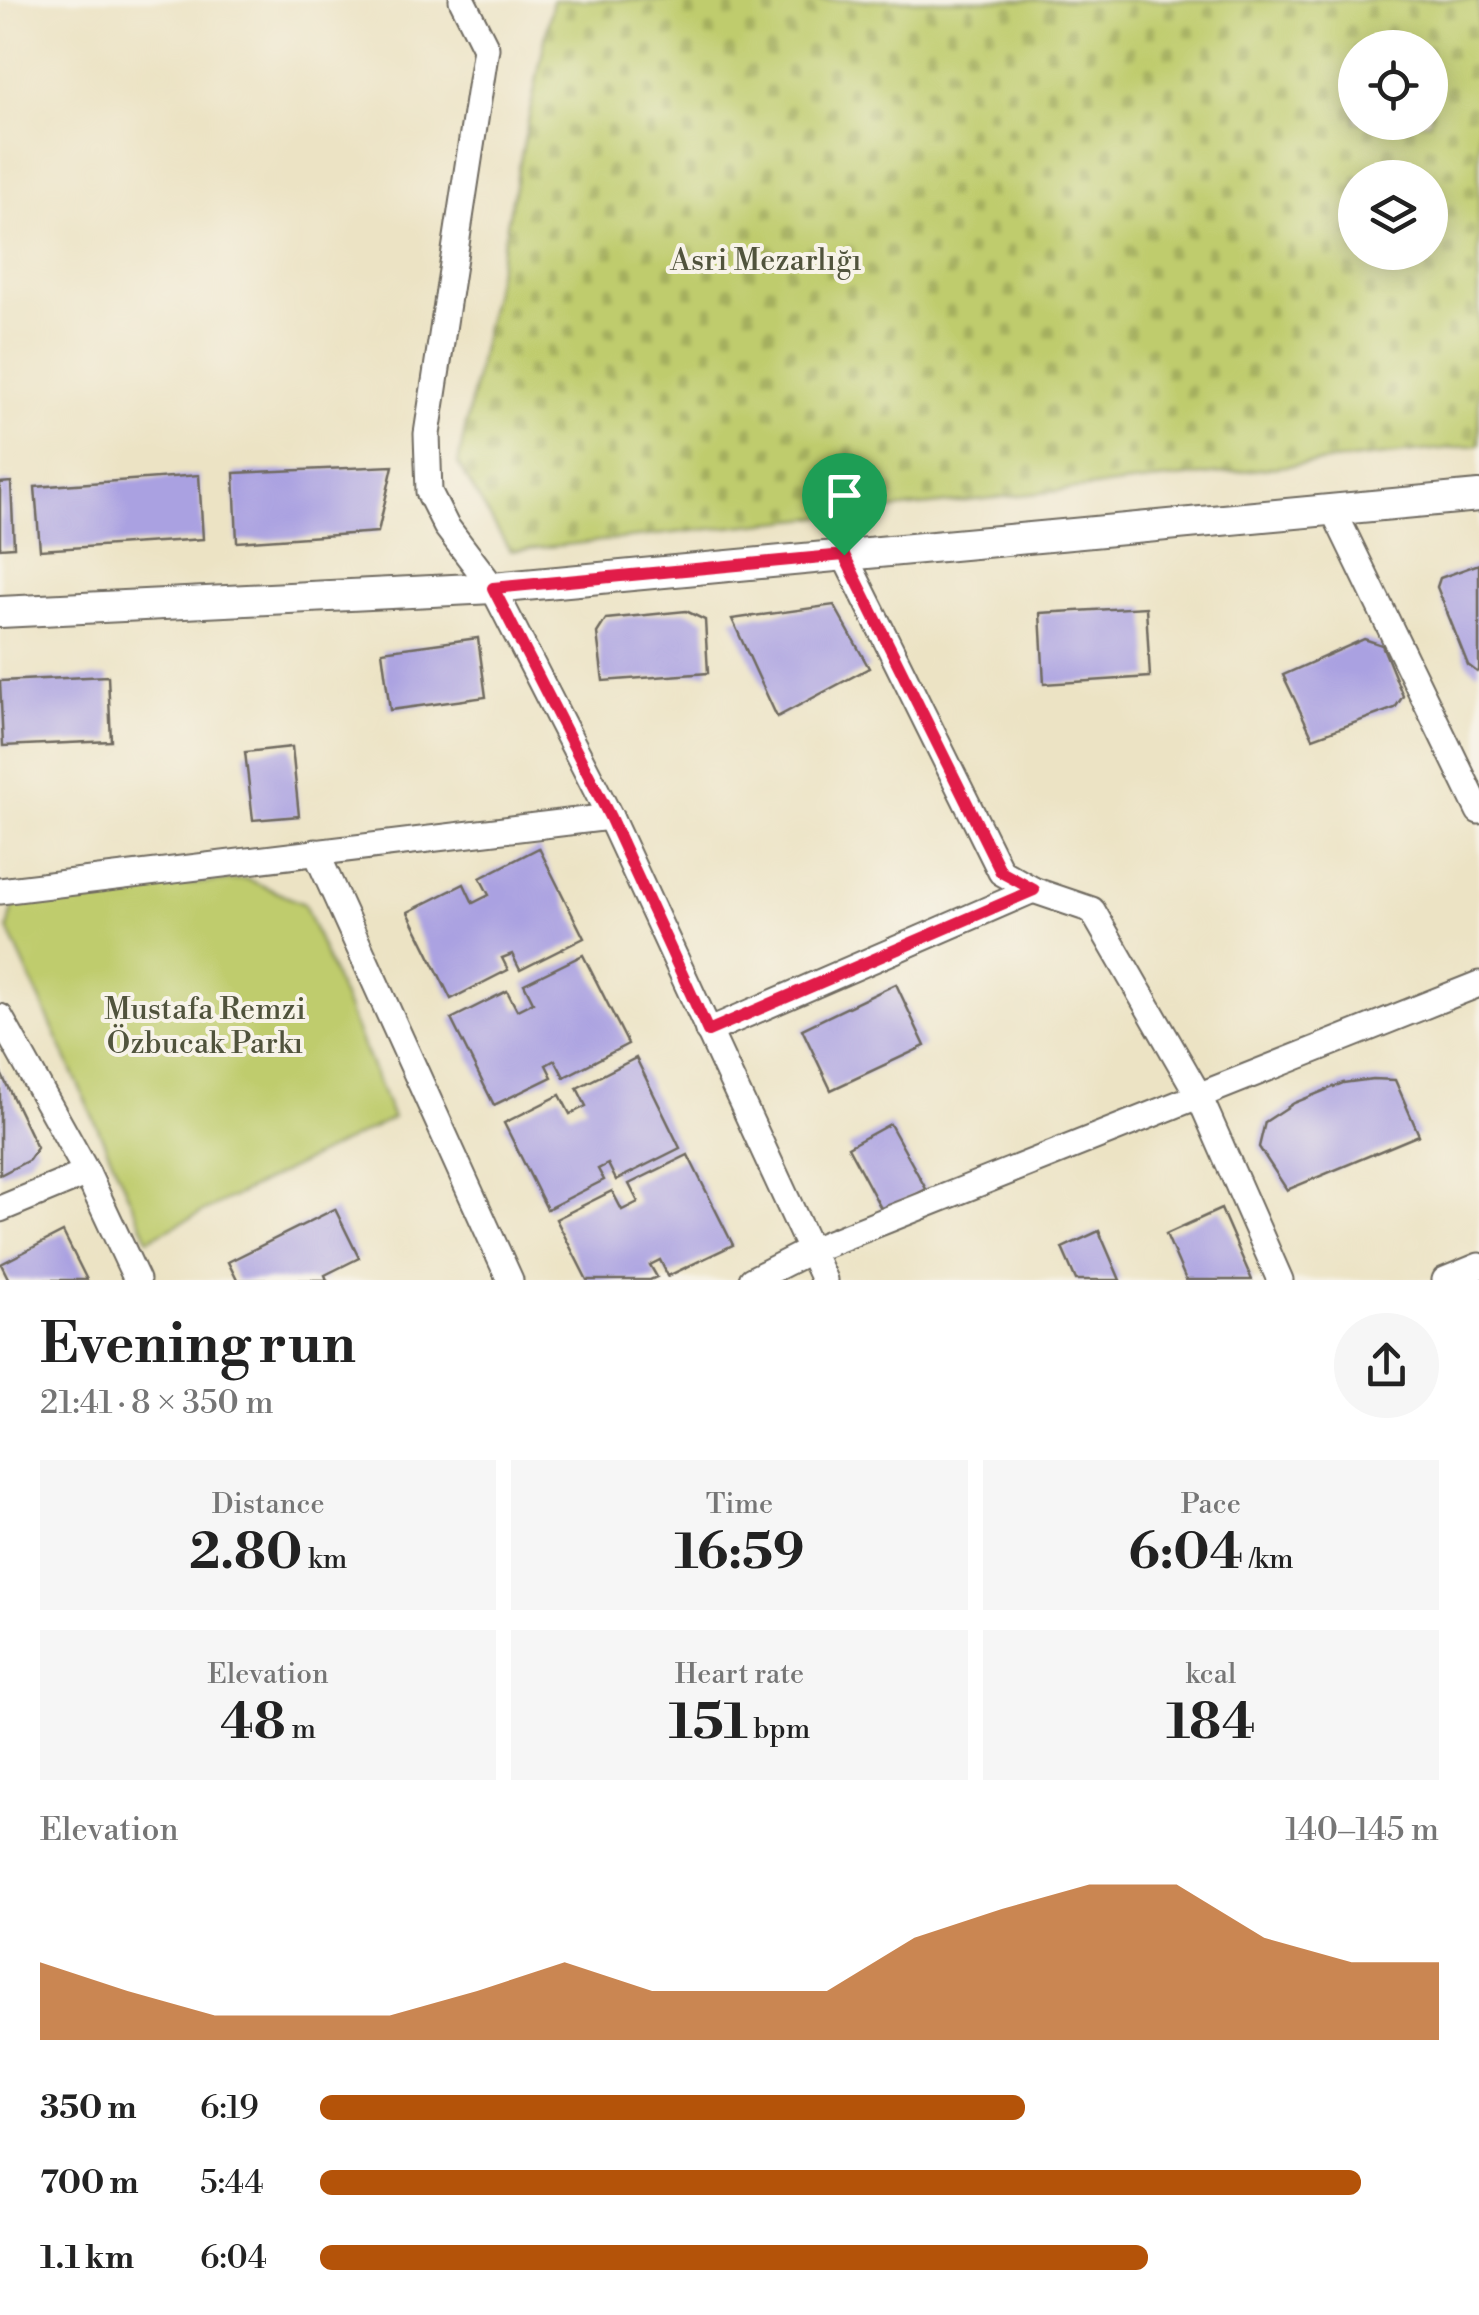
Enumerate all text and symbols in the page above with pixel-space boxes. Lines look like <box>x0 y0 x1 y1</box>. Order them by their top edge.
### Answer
map controls <box>1338 30 1448 270</box>
button: locate <box>1338 30 1448 140</box>
button: layers <box>1338 160 1448 270</box>
park label: Asri Mezarlığı <box>669 242 862 280</box>
pin <box>802 453 887 556</box>
icon: arrive <box>817 468 872 523</box>
park label: Mustafa Remzi Özbucak Parkı <box>104 991 306 1063</box>
text: Evening run <box>40 1311 356 1380</box>
button: share <box>1334 1313 1439 1418</box>
text: 21:41 · 8 × 350 m <box>40 1383 273 1423</box>
text: Distance <box>212 1487 325 1522</box>
text: Time <box>706 1487 773 1522</box>
text: Pace <box>1181 1487 1241 1522</box>
text: 2.80 <box>189 1522 302 1584</box>
text: 16:59 <box>675 1522 804 1584</box>
text: 6:04 <box>1128 1522 1243 1584</box>
text: km <box>302 1542 347 1577</box>
text: /km <box>1243 1542 1293 1577</box>
text: Elevation <box>208 1657 329 1692</box>
text: Heart rate <box>675 1657 804 1692</box>
text: kcal <box>1185 1657 1236 1692</box>
text: 48 <box>220 1692 286 1754</box>
text: 151 <box>669 1692 748 1754</box>
text: 184 <box>1166 1692 1256 1754</box>
text: m <box>286 1712 316 1747</box>
text: bpm <box>748 1712 810 1747</box>
text: Elevation <box>40 1810 179 1850</box>
text: 140–145 m <box>1285 1810 1439 1850</box>
text: 350 m <box>40 2088 137 2128</box>
text: 6:19 <box>200 2088 259 2128</box>
text: 700 m <box>40 2163 139 2203</box>
text: 5:44 <box>200 2163 264 2203</box>
text: 1.1 km <box>40 2238 134 2278</box>
text: 6:04 <box>200 2238 267 2278</box>

